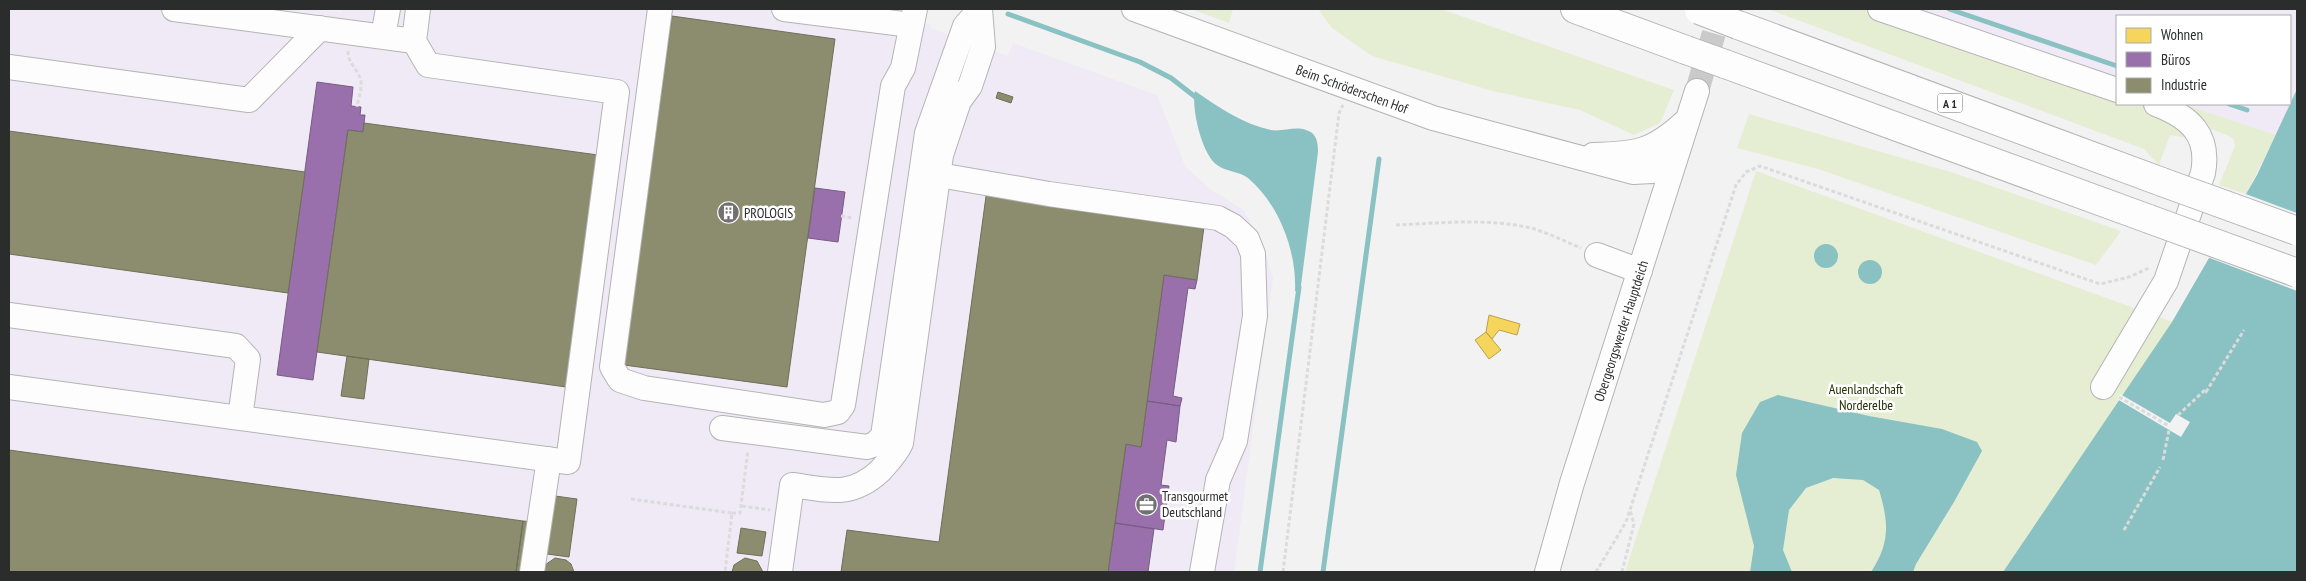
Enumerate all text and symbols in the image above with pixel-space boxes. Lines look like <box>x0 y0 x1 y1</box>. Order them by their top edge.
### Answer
legend <box>2116 15 2291 105</box>
text: Wohnen <box>2161 25 2203 44</box>
text: Büros <box>2161 50 2190 69</box>
street label: Beim Schröderschen Hof <box>1293 60 1411 118</box>
text: Industrie <box>2161 75 2207 94</box>
road number: A 1 <box>1938 94 1962 112</box>
building icon: PROLOGIS <box>716 201 740 225</box>
place label: PROLOGIS <box>744 204 793 222</box>
street label: Obergeorgswerder Hauptdeich <box>1590 258 1652 404</box>
park label: Auenlandschaft Norderelbe <box>1829 380 1903 414</box>
place label: Transgourmet Deutschland <box>1162 487 1228 521</box>
office icon: Transgourmet Deutschland <box>1134 492 1158 516</box>

